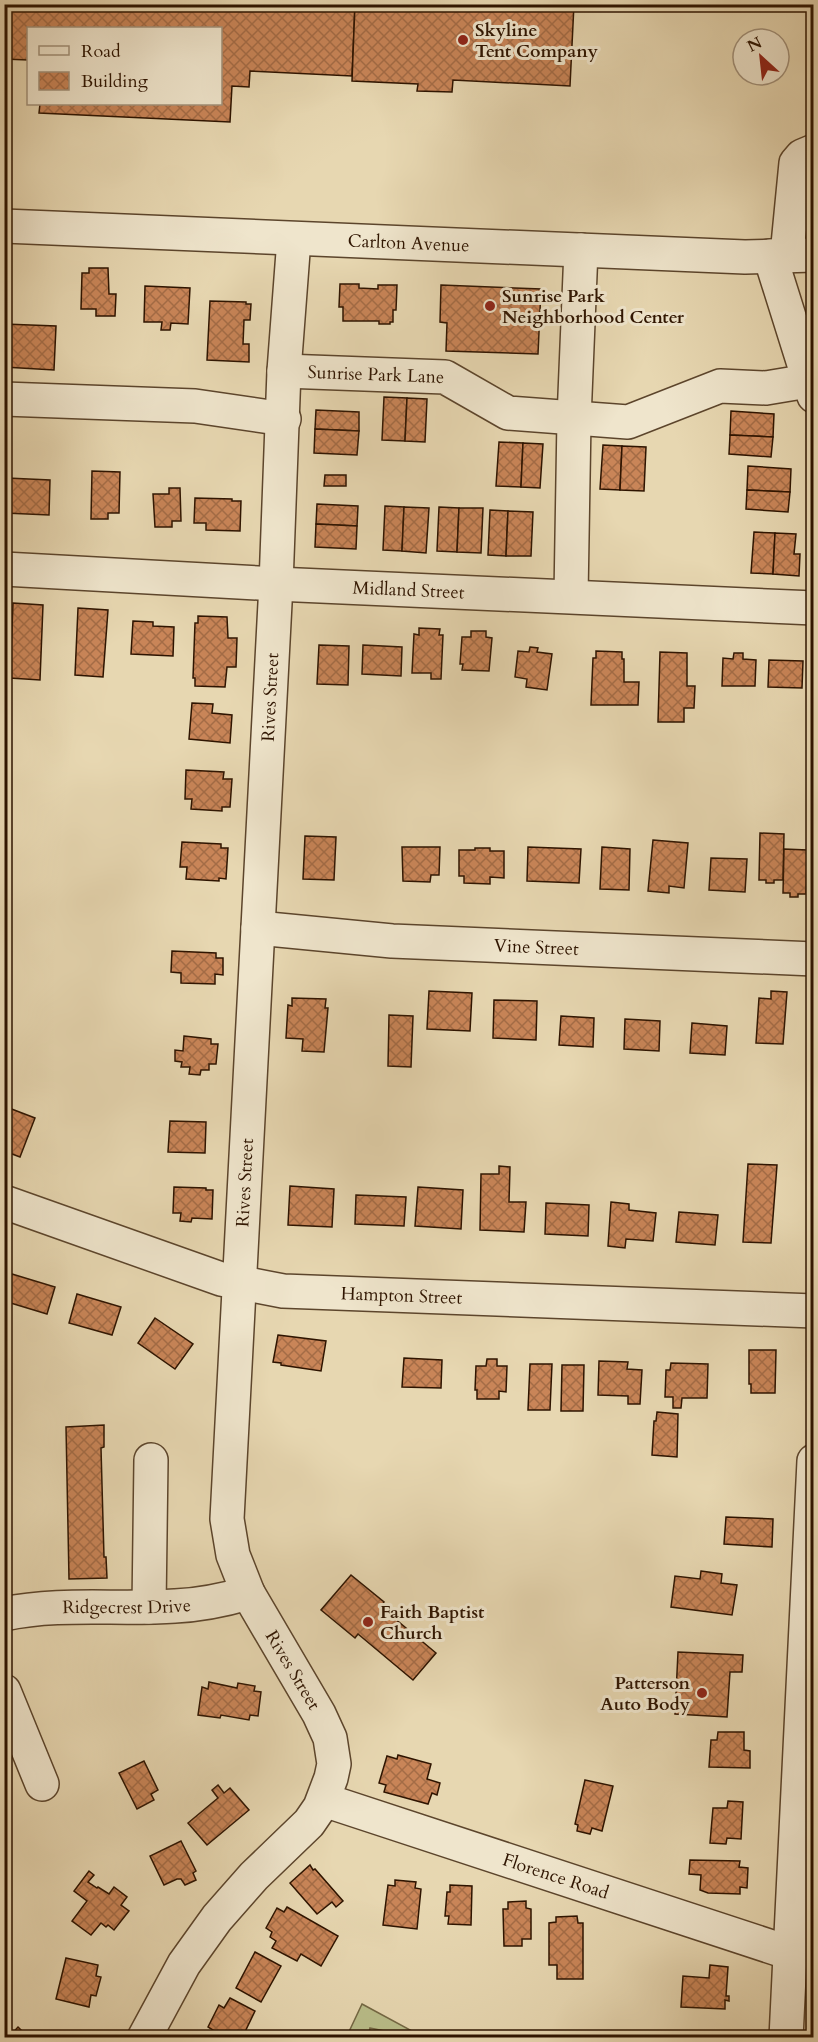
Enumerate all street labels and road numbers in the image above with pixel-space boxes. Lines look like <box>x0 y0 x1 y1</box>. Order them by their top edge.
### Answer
street label: Carlton Avenue <box>347 228 470 258</box>
street label: Sunrise Park Lane <box>307 360 445 390</box>
street label: Midland Street <box>352 575 465 605</box>
street label: Rives Street <box>256 652 285 742</box>
street label: Vine Street <box>493 933 579 962</box>
street label: Rives Street <box>230 1137 260 1228</box>
street label: Hampton Street <box>340 1281 463 1311</box>
street label: Ridgecrest Drive <box>62 1593 192 1620</box>
street label: Rives Street <box>259 1626 326 1715</box>
street label: Florence Road <box>499 1847 612 1906</box>

